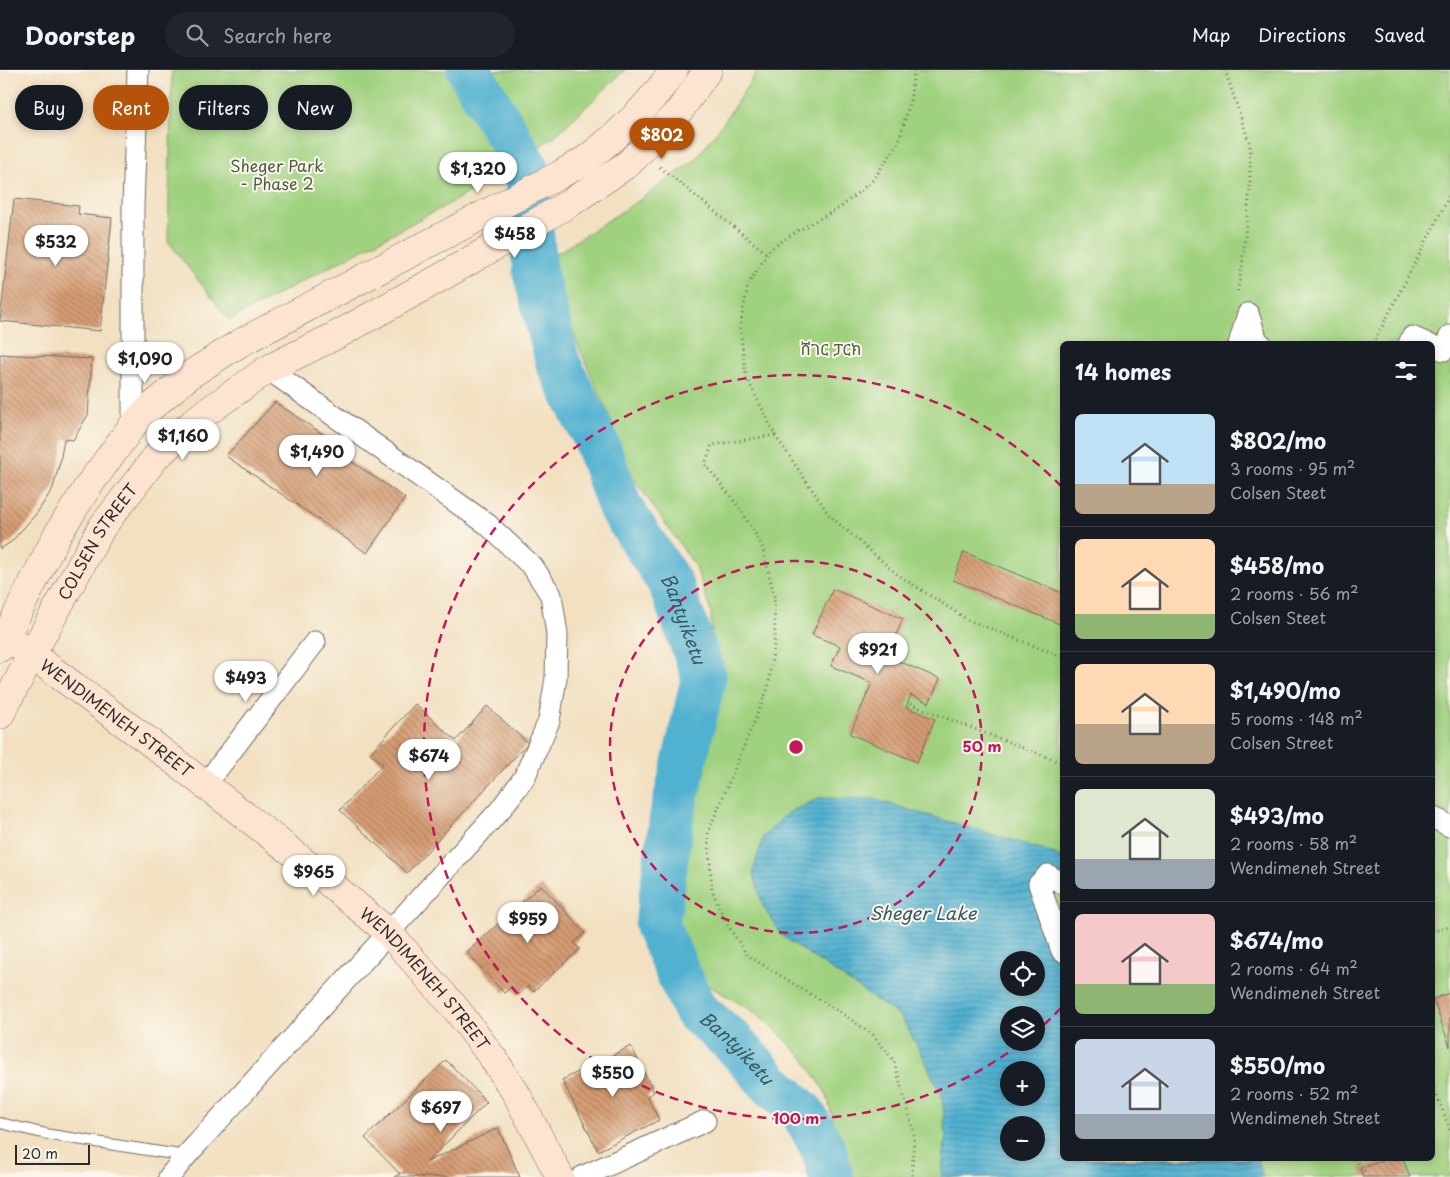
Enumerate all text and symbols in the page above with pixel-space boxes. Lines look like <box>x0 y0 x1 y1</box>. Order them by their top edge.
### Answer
search box <box>165 12 515 57</box>
text: Doorstep <box>25 17 135 53</box>
icon: search <box>183 21 211 49</box>
text: Search here <box>223 21 332 49</box>
text: Map <box>1192 21 1230 48</box>
text: Directions <box>1258 21 1346 48</box>
text: Saved <box>1374 21 1425 48</box>
chip: Buy <box>15 85 83 130</box>
chip: Rent <box>93 85 169 130</box>
chip: Filters <box>179 85 268 130</box>
chip: New <box>278 85 352 130</box>
pin: $802 <box>632 118 692 160</box>
text: $802 <box>641 122 683 146</box>
pin: $1,320 <box>437 152 519 194</box>
park label: Sheger Park - Phase 2 <box>230 153 324 195</box>
text: $1,320 <box>450 156 506 180</box>
pin: $458 <box>485 216 545 259</box>
text: $458 <box>494 221 536 245</box>
pin: $532 <box>26 224 86 267</box>
text: $532 <box>35 229 77 253</box>
park label: ሸገር ፓርክ <box>801 336 861 360</box>
pin: $1,090 <box>104 342 186 384</box>
text: $1,090 <box>118 346 172 370</box>
text: 14 homes <box>1075 355 1171 387</box>
icon: filters <box>1392 357 1420 385</box>
pin: $1,160 <box>142 418 224 461</box>
text: $1,160 <box>158 423 208 447</box>
text: $802/mo <box>1230 424 1326 456</box>
pin: $1,490 <box>276 434 358 477</box>
icon: home <box>1115 434 1175 494</box>
text: $1,490 <box>290 439 344 463</box>
text: 3 rooms · 95 m² <box>1230 456 1355 480</box>
street label: COLSEN STREET <box>51 478 142 604</box>
text: Colsen Steet <box>1230 480 1326 504</box>
text: $458/mo <box>1230 549 1324 581</box>
icon: home <box>1115 559 1175 619</box>
water label: Bantyiketu <box>655 567 714 669</box>
text: 2 rooms · 56 m² <box>1230 581 1359 605</box>
text: Colsen Steet <box>1230 605 1326 629</box>
pin: $921 <box>848 632 908 675</box>
text: $921 <box>859 637 897 661</box>
street label: WENDIMENEH STREET <box>36 652 198 782</box>
pin: $493 <box>216 660 276 703</box>
text: $493 <box>225 665 267 689</box>
text: $1,490/mo <box>1230 674 1341 706</box>
icon: home <box>1115 684 1175 744</box>
text: 5 rooms · 148 m² <box>1230 706 1363 730</box>
text: Colsen Street <box>1230 730 1333 754</box>
text: 50 m <box>963 734 1001 757</box>
pin: $674 <box>399 738 459 781</box>
centre of rings <box>787 738 805 756</box>
text: $674 <box>409 743 449 767</box>
text: $493/mo <box>1230 799 1324 831</box>
icon: home <box>1115 809 1175 869</box>
text: 2 rooms · 58 m² <box>1230 831 1357 855</box>
pin: $965 <box>284 854 344 897</box>
text: Wendimeneh Street <box>1230 855 1380 879</box>
text: $965 <box>293 859 335 883</box>
water label: Sheger Lake <box>870 899 978 926</box>
street label: WENDIMENEH STREET <box>355 901 496 1055</box>
pin: $959 <box>498 902 558 944</box>
text: $959 <box>508 906 548 930</box>
text: $674/mo <box>1230 924 1323 956</box>
icon: home <box>1115 934 1175 994</box>
map controls <box>1000 951 1045 1161</box>
button: locate <box>1000 951 1045 996</box>
text: 2 rooms · 64 m² <box>1230 956 1358 980</box>
text: Wendimeneh Street <box>1230 980 1380 1004</box>
water label: Bantyiketu <box>694 1004 781 1091</box>
button: layers <box>1000 1006 1045 1051</box>
text: $550/mo <box>1230 1049 1325 1081</box>
pin: $550 <box>583 1056 643 1098</box>
icon: home <box>1115 1059 1175 1119</box>
text: $550 <box>592 1060 634 1084</box>
button: + <box>1000 1061 1045 1106</box>
text: 2 rooms · 52 m² <box>1230 1081 1358 1105</box>
pin: $697 <box>411 1090 471 1133</box>
text: $697 <box>421 1095 461 1119</box>
text: Wendimeneh Street <box>1230 1105 1380 1129</box>
text: 100 m <box>773 1106 819 1129</box>
button: − <box>1000 1116 1045 1161</box>
scale bar <box>15 1142 90 1165</box>
text: 20 m <box>22 1143 58 1164</box>

